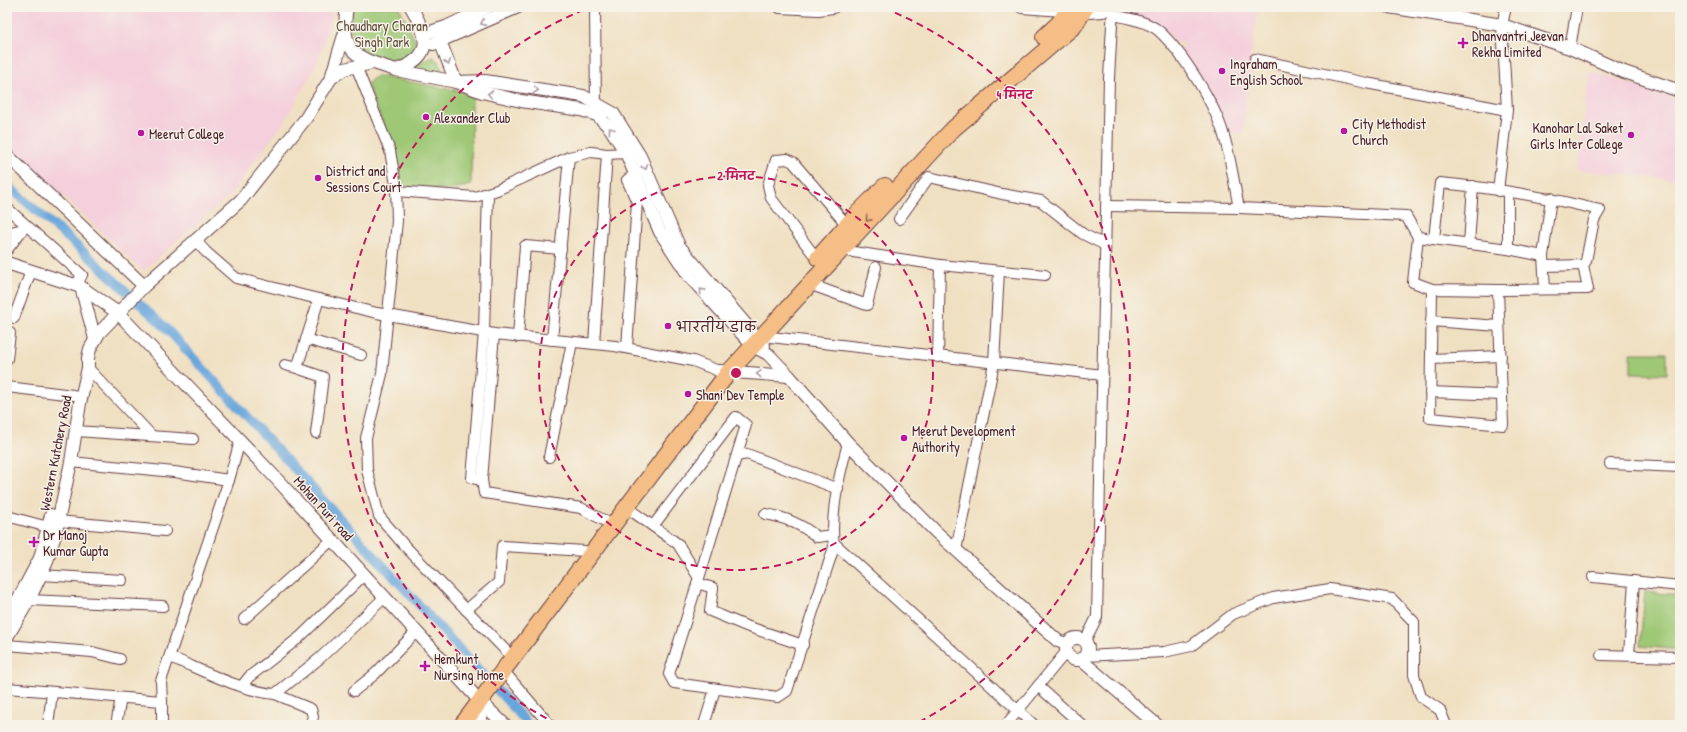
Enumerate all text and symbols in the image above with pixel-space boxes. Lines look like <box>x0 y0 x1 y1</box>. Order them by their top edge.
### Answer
park label: Chaudhary Charan Singh Park <box>336 16 428 52</box>
one-way arrow <box>479 18 486 26</box>
place label: Dhanvantri Jeevan Rekha Limited <box>1472 26 1564 61</box>
marker: Dhanvantri Jeevan Rekha Limited <box>1457 37 1469 49</box>
place label: Ingraham English School <box>1230 54 1303 90</box>
one-way arrow <box>443 57 451 65</box>
marker: Ingraham English School <box>1217 66 1227 76</box>
one-way arrow <box>533 85 539 94</box>
text: 4 मिनट <box>997 86 1034 103</box>
one-way arrow <box>487 90 493 98</box>
place label: Alexander Club <box>434 108 511 127</box>
marker: Alexander Club <box>421 112 431 122</box>
place label: City Methodist Church <box>1352 114 1426 149</box>
place label: Kanohar Lal Saket Girls Inter College <box>1530 118 1623 154</box>
place label: Meerut College <box>149 124 225 144</box>
marker: City Methodist Church <box>1339 126 1349 136</box>
marker: Meerut College <box>136 128 146 138</box>
one-way arrow <box>609 128 616 135</box>
marker: Kanohar Lal Saket Girls Inter College <box>1626 130 1636 140</box>
place label: District and Sessions Court <box>326 161 402 196</box>
one-way arrow <box>640 163 648 170</box>
text: 2 मिनट <box>717 167 756 184</box>
marker: District and Sessions Court <box>313 173 323 183</box>
one-way arrow <box>866 215 873 222</box>
one-way arrow <box>700 289 707 296</box>
place label: भारतीय डाक <box>676 316 757 336</box>
marker: भारतीय डाक <box>663 321 673 331</box>
centre of rings <box>729 366 743 380</box>
one-way arrow <box>756 370 762 379</box>
place label: Shani Dev Temple <box>696 385 785 405</box>
marker: Shani Dev Temple <box>683 389 693 399</box>
street label: Western Kutchery Road <box>35 393 77 512</box>
place label: Meerut Development Authority <box>912 421 1016 457</box>
marker: Meerut Development Authority <box>899 433 909 443</box>
street label: Mohan Puri road <box>290 472 359 545</box>
place label: Dr Manoj Kumar Gupta <box>43 525 109 561</box>
marker: Dr Manoj Kumar Gupta <box>28 536 40 548</box>
place label: Hemkunt Nursing Home <box>434 649 504 685</box>
marker: Hemkunt Nursing Home <box>419 660 431 672</box>

